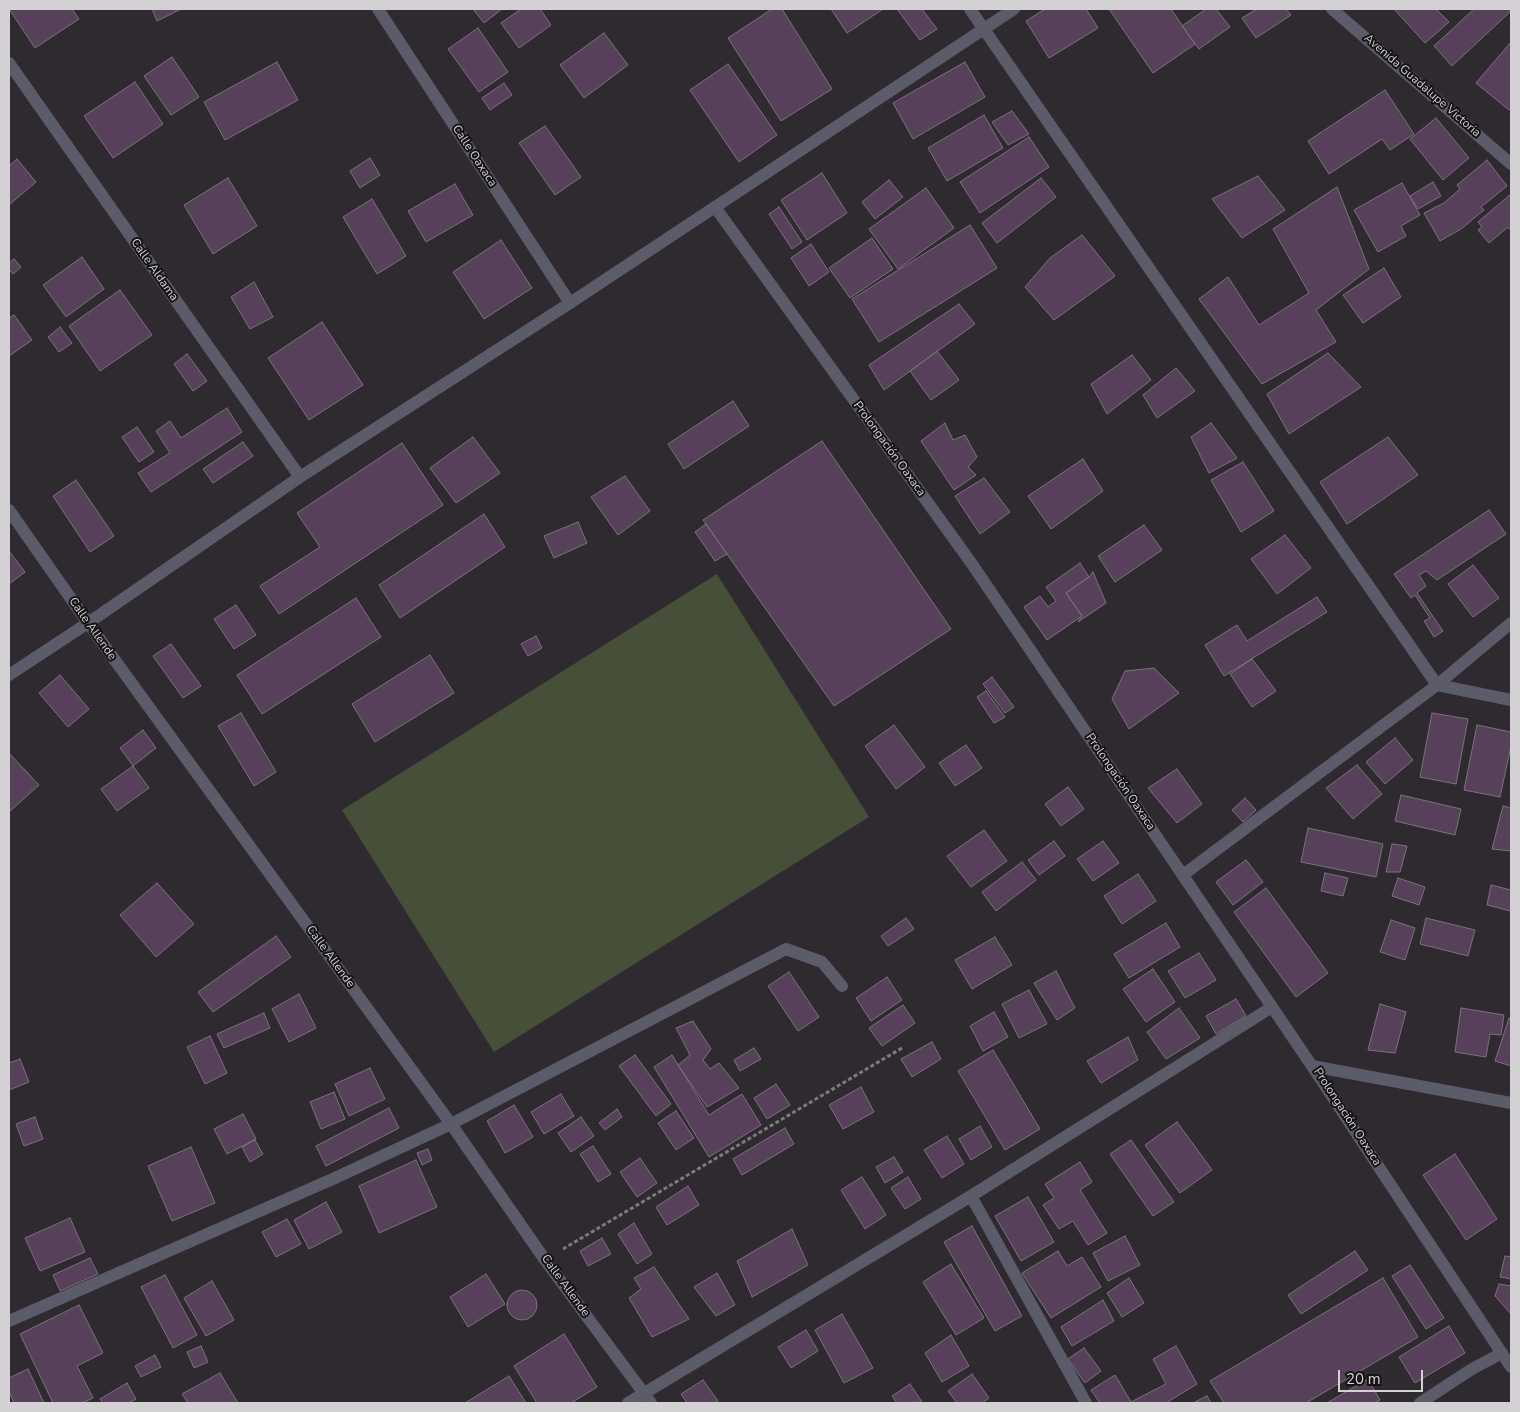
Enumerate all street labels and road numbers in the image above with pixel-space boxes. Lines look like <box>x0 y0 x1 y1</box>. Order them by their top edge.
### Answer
street label: Avenida Guadalupe Victoria <box>1361 31 1483 141</box>
street label: Calle Oaxaca <box>449 122 499 190</box>
street label: Calle Aldama <box>127 236 181 304</box>
street label: Prolongación Oaxaca <box>850 399 928 499</box>
street label: Calle Allende <box>65 595 119 663</box>
street label: Prolongación Oaxaca <box>1082 731 1158 833</box>
street label: Calle Allende <box>303 923 357 991</box>
street label: Prolongación Oaxaca <box>1310 1065 1384 1169</box>
street label: Calle Allende <box>538 1252 592 1320</box>

